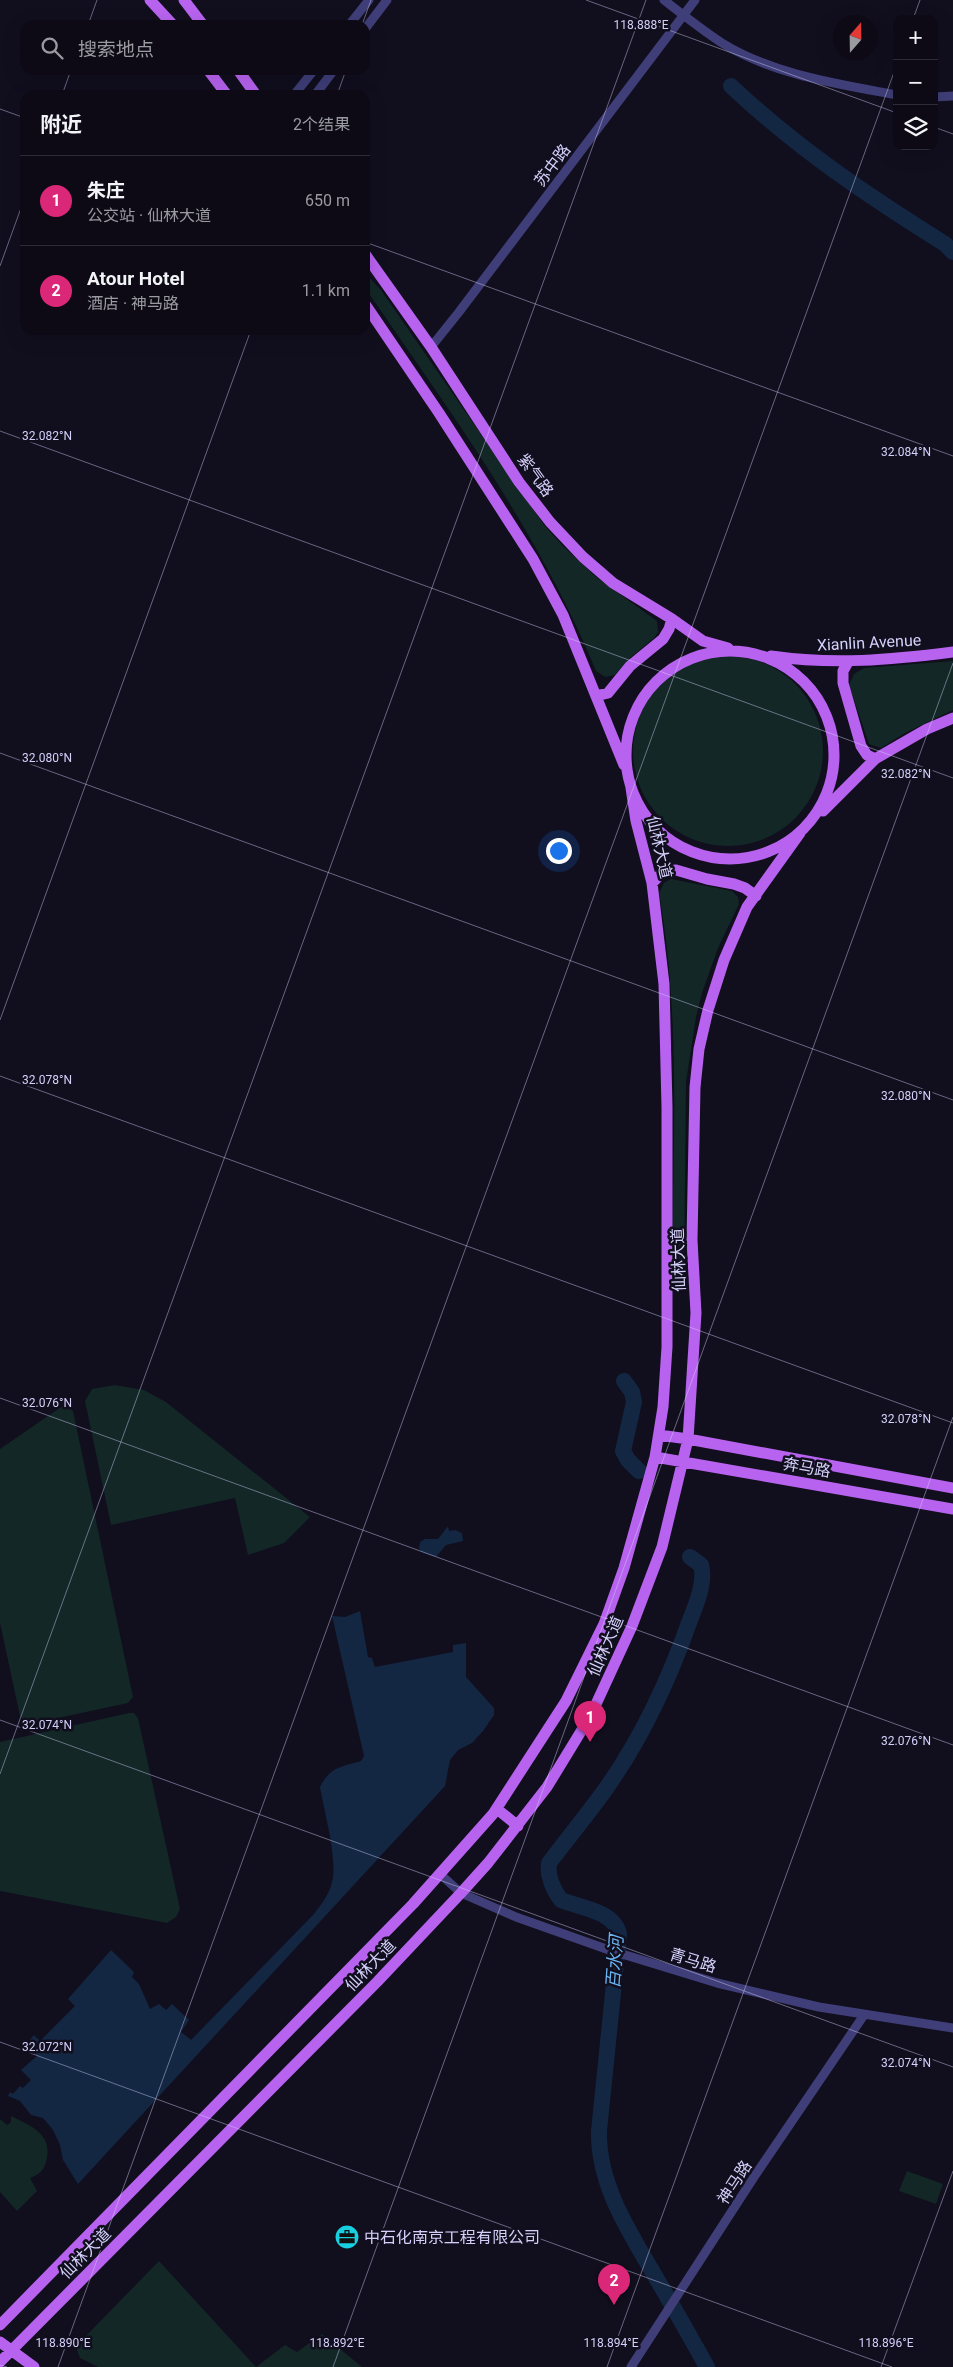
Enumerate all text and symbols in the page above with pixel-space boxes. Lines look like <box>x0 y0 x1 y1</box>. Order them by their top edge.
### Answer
north arrow <box>833 15 878 60</box>
map controls <box>893 15 938 150</box>
button: + <box>893 15 938 60</box>
text: 118.888°E <box>614 18 669 32</box>
search box <box>20 20 370 75</box>
icon: search <box>38 34 66 62</box>
text: 搜索地点 <box>78 38 154 61</box>
button: − <box>893 60 938 105</box>
button: layers <box>893 105 938 150</box>
text: 附近 <box>40 113 82 137</box>
text: 2个结果 <box>293 115 350 134</box>
street label: 苏中路 <box>530 140 574 190</box>
text: 朱庄 <box>87 179 125 202</box>
text: 1 <box>51 191 61 210</box>
text: 650 m <box>305 191 350 210</box>
text: 公交站 · 仙林大道 <box>87 206 211 225</box>
text: Atour Hotel <box>87 267 185 290</box>
text: 2 <box>51 281 61 300</box>
text: 1.1 km <box>302 281 350 300</box>
text: 酒店 · 神马路 <box>87 294 179 313</box>
text: 32.082°N <box>22 429 72 443</box>
text: 32.084°N <box>881 445 931 459</box>
street label: 紫气路 <box>514 450 557 500</box>
street label: Xianlin Avenue <box>816 630 922 655</box>
text: 32.080°N <box>22 751 72 765</box>
text: 32.082°N <box>881 767 931 781</box>
street label: 仙林大道 <box>643 814 676 880</box>
your location <box>546 838 572 864</box>
text: 32.078°N <box>22 1073 72 1087</box>
text: 32.080°N <box>881 1089 931 1103</box>
street label: 仙林大道 <box>668 1228 689 1292</box>
text: 32.076°N <box>22 1396 72 1410</box>
text: 32.078°N <box>881 1412 931 1426</box>
street label: 奔马路 <box>782 1454 832 1481</box>
street label: 仙林大道 <box>584 1613 627 1679</box>
pin: 1 <box>574 1701 606 1742</box>
text: 32.074°N <box>22 1718 72 1732</box>
text: 32.076°N <box>881 1734 931 1748</box>
water label: 百水河 <box>602 1931 627 1990</box>
street label: 仙林大道 <box>341 1936 399 1995</box>
street label: 青马路 <box>667 1944 719 1977</box>
text: 32.072°N <box>22 2040 72 2054</box>
text: 32.074°N <box>881 2056 931 2070</box>
street label: 神马路 <box>713 2157 755 2208</box>
street label: 仙林大道 <box>56 2224 115 2283</box>
office icon: 中石化南京工程有限公司 <box>334 2224 360 2250</box>
place label: 中石化南京工程有限公司 <box>364 2228 540 2247</box>
pin: 2 <box>598 2264 630 2305</box>
text: 118.890°E <box>36 2336 91 2350</box>
text: 118.892°E <box>310 2336 365 2350</box>
text: 118.894°E <box>584 2336 639 2350</box>
text: 118.896°E <box>859 2336 914 2350</box>

